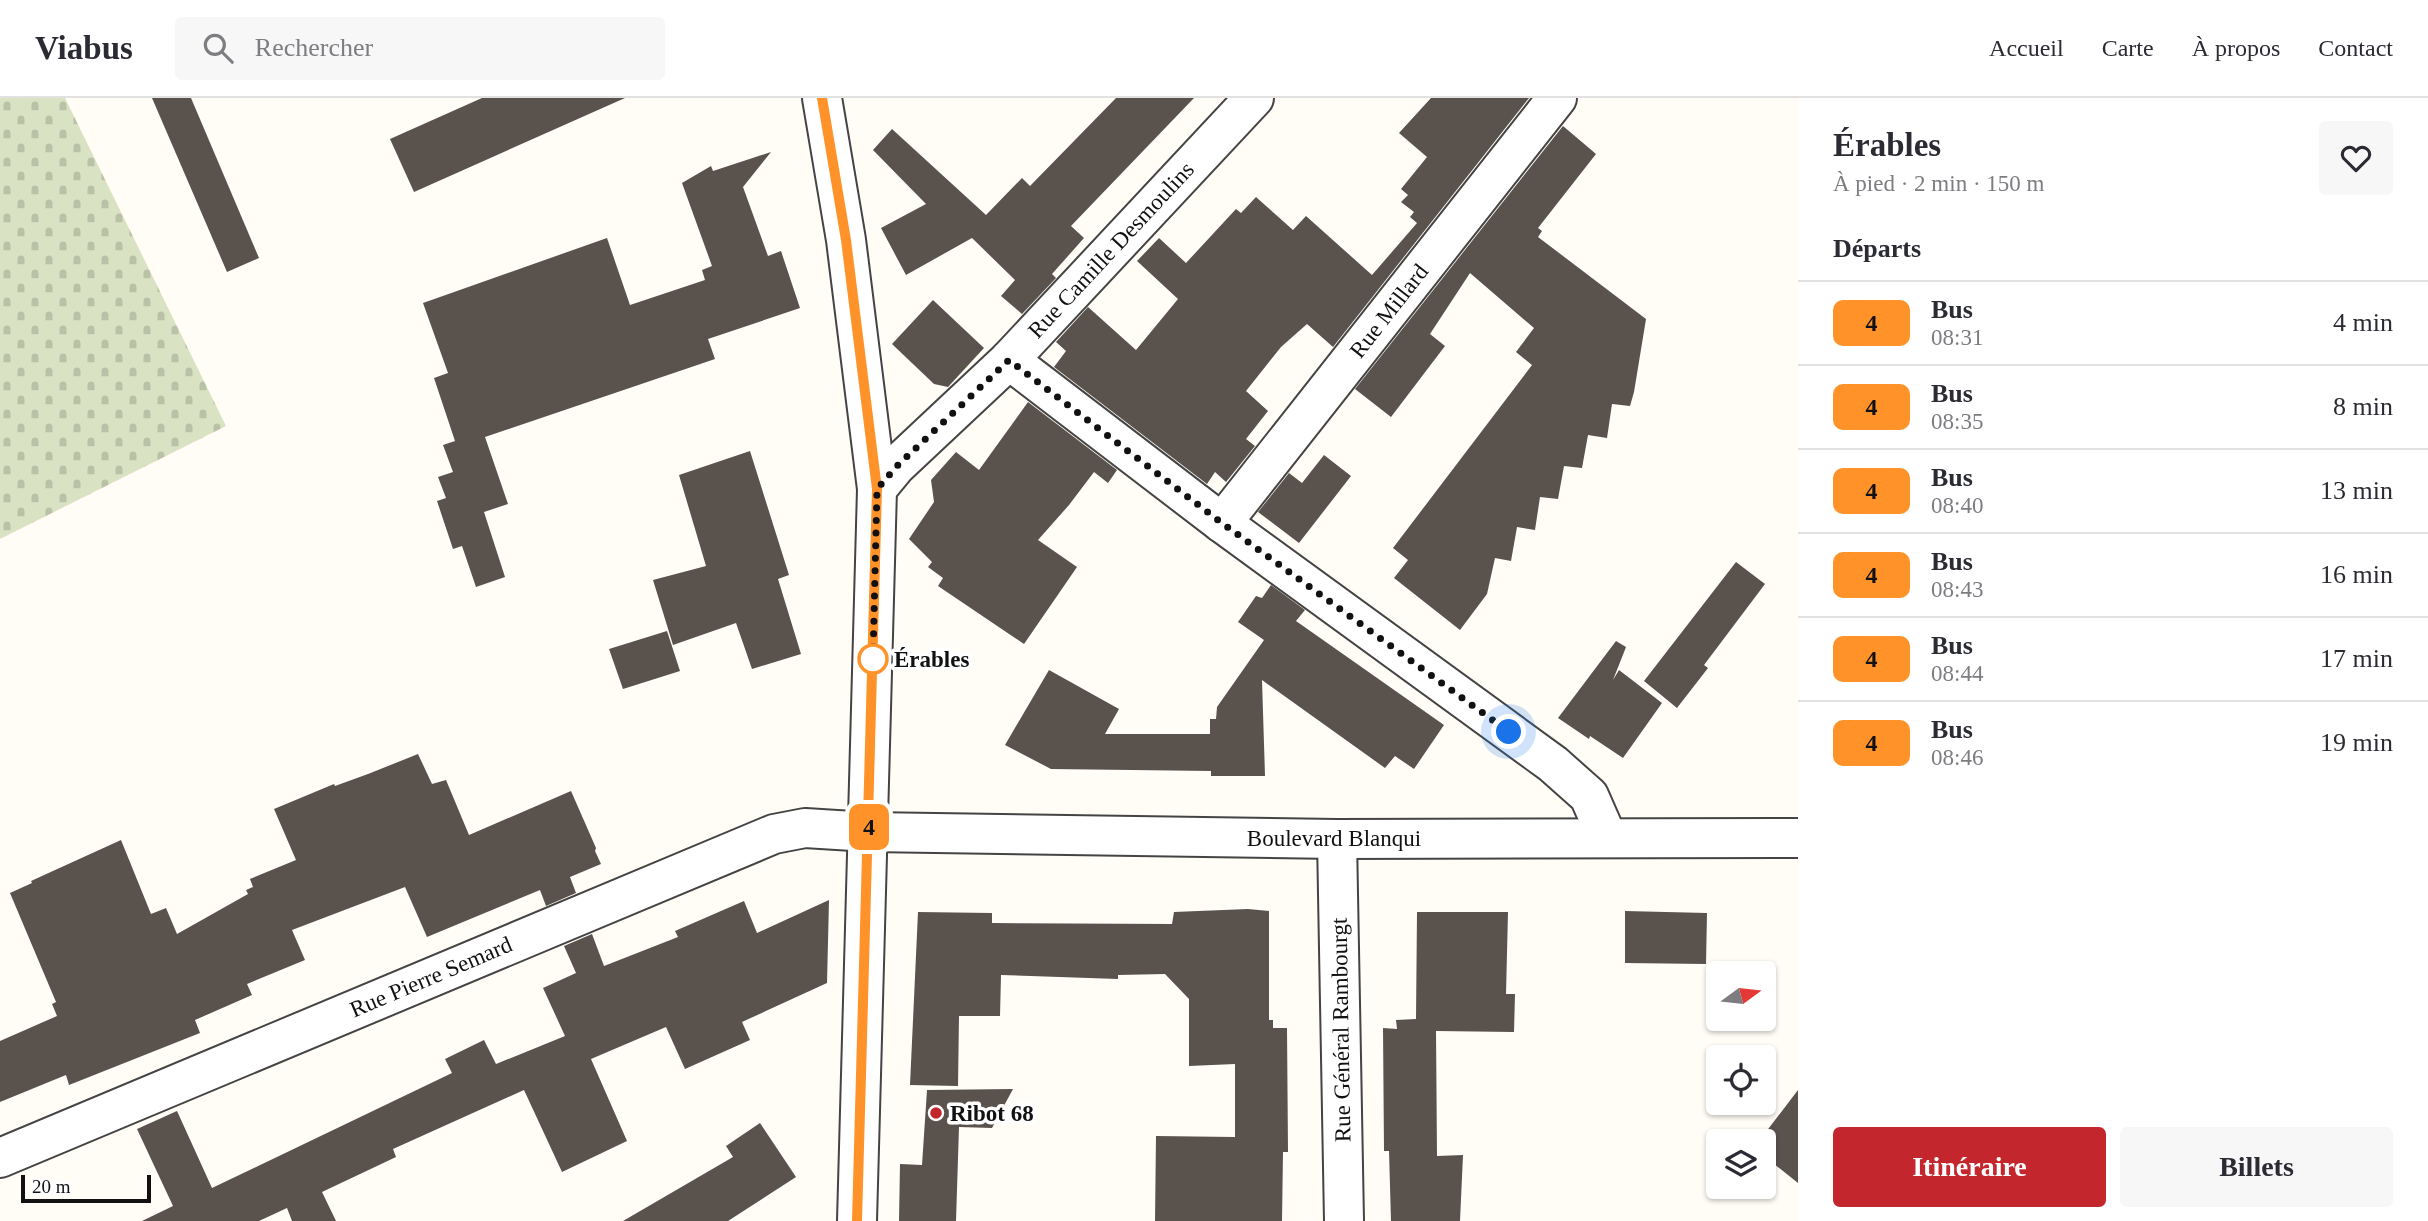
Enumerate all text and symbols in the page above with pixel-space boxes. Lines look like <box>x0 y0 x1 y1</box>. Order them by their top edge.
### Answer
search box <box>175 17 665 80</box>
icon: search <box>199 29 237 67</box>
text: Viabus <box>35 30 133 66</box>
text: Rechercher <box>255 33 373 62</box>
text: Accueil <box>1989 35 2064 61</box>
text: Carte <box>2102 35 2154 61</box>
text: À propos <box>2192 35 2280 61</box>
text: Contact <box>2318 35 2393 61</box>
button: heart <box>2319 121 2393 195</box>
text: Érables <box>1833 127 1941 163</box>
street label: Rue Camille Desmoulins <box>1023 157 1199 343</box>
text: À pied · 2 min · 150 m <box>1833 171 2044 196</box>
text: Départs <box>1833 234 1921 263</box>
street label: Rue Millard <box>1345 259 1434 363</box>
text: Bus <box>1931 295 1973 324</box>
text: 4 min <box>2333 308 2393 337</box>
text: 4 <box>1866 310 1878 336</box>
text: 08:31 <box>1931 325 1983 350</box>
text: Bus <box>1931 379 1973 408</box>
text: 8 min <box>2333 392 2393 421</box>
text: 4 <box>1866 394 1878 420</box>
text: 08:35 <box>1931 409 1983 434</box>
text: Bus <box>1931 463 1973 492</box>
text: 13 min <box>2320 476 2393 505</box>
text: 4 <box>1866 478 1878 504</box>
text: 08:40 <box>1931 493 1983 518</box>
text: Bus <box>1931 547 1973 576</box>
text: 16 min <box>2320 560 2393 589</box>
text: 4 <box>1866 562 1878 588</box>
text: 08:43 <box>1931 577 1983 602</box>
text: Bus <box>1931 631 1973 660</box>
marker: Érables <box>858 644 888 674</box>
text: 17 min <box>2320 644 2393 673</box>
text: 4 <box>1866 646 1878 672</box>
place label: Érables <box>894 647 969 672</box>
text: 08:44 <box>1931 661 1983 686</box>
your location <box>1491 714 1526 749</box>
text: Bus <box>1931 715 1973 744</box>
text: 19 min <box>2320 728 2393 757</box>
text: 4 <box>1866 730 1878 756</box>
text: 08:46 <box>1931 745 1983 770</box>
line badge: 4 <box>846 804 892 850</box>
text: 4 <box>863 814 875 840</box>
street label: Boulevard Blanqui <box>1247 826 1421 851</box>
street label: Rue Général Rambourgt <box>1327 917 1355 1142</box>
street label: Rue Pierre Semard <box>346 931 516 1022</box>
north arrow <box>1706 961 1776 1031</box>
map controls <box>1706 961 1776 1199</box>
button: locate <box>1706 1045 1776 1115</box>
place label: Ribot 68 <box>950 1101 1034 1126</box>
marker: Ribot 68 <box>928 1105 944 1121</box>
button: Itinéraire <box>1833 1127 2106 1207</box>
button: Billets <box>2120 1127 2393 1207</box>
button: layers <box>1706 1129 1776 1199</box>
scale bar <box>21 1172 150 1204</box>
text: 20 m <box>32 1176 71 1197</box>

